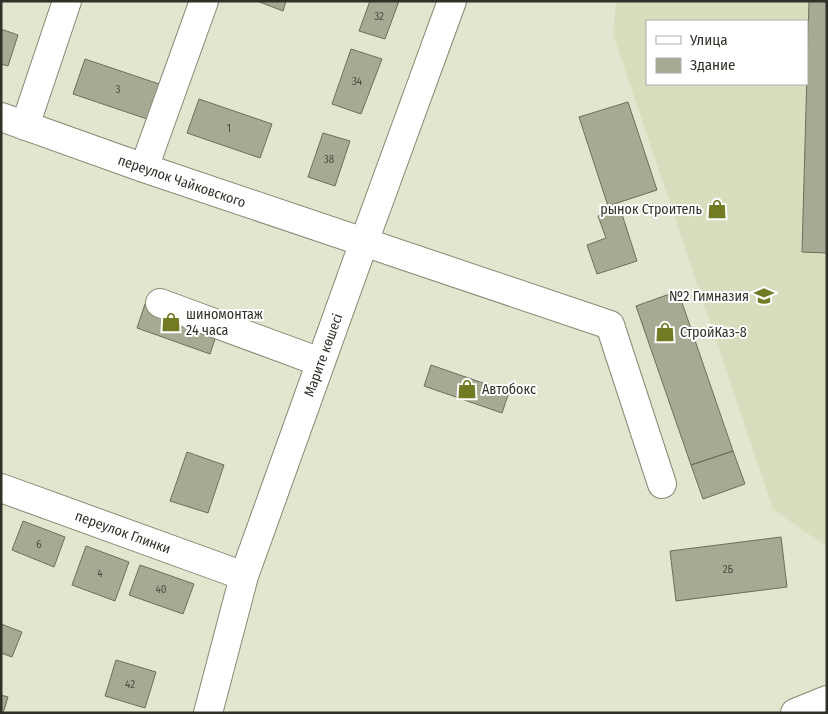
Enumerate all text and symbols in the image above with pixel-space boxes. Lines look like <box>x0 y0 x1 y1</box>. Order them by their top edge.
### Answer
house number: 32 <box>374 10 384 23</box>
legend <box>646 20 808 85</box>
text: Улица <box>689 31 728 49</box>
text: Здание <box>690 56 736 74</box>
house number: 34 <box>352 75 363 88</box>
house number: 3 <box>116 83 121 96</box>
house number: 1 <box>227 122 231 135</box>
street label: переулок Чайковского <box>116 152 248 211</box>
house number: 38 <box>324 153 335 166</box>
shop icon: рынок Строитель <box>706 198 728 220</box>
place label: рынок Строитель <box>600 201 703 218</box>
school or university icon: №2 Гимназия <box>753 285 775 307</box>
place label: №2 Гимназия <box>669 288 749 305</box>
place label: шиномонтаж 24 часа <box>186 306 263 339</box>
shop icon: шиномонтаж 24 часа <box>160 311 182 333</box>
street label: Марите көшесі <box>301 311 346 399</box>
shop icon: СтройКаз-8 <box>654 321 676 343</box>
place label: СтройКаз-8 <box>680 324 747 341</box>
shop icon: Автобокс <box>456 378 478 400</box>
place label: Автобокс <box>482 381 536 398</box>
street label: переулок Глинки <box>73 507 173 558</box>
house number: 6 <box>36 538 42 551</box>
house number: 2Б <box>723 563 734 576</box>
house number: 4 <box>97 567 103 580</box>
house number: 40 <box>155 583 167 596</box>
house number: 42 <box>125 678 135 691</box>

